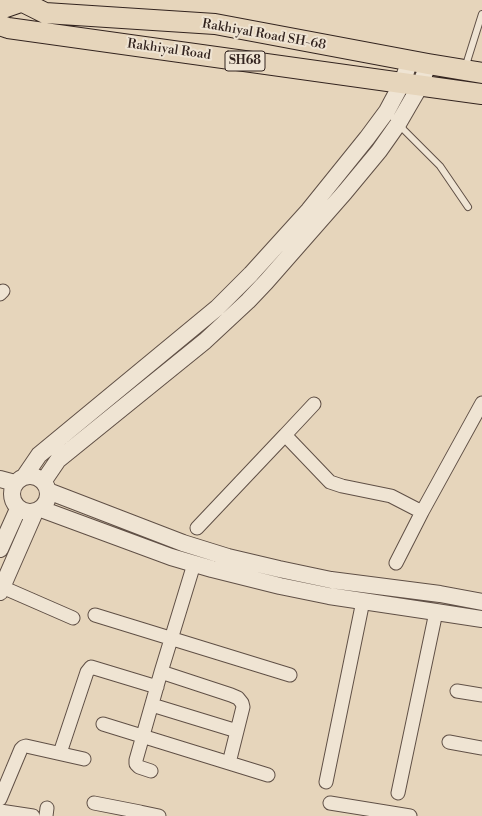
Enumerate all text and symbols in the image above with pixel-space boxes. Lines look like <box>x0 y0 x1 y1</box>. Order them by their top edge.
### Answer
street label: Rakhiyal Road SH-68 <box>201 16 327 54</box>
street label: Rakhiyal Road <box>126 36 212 64</box>
road number: SH68 <box>225 51 265 71</box>

